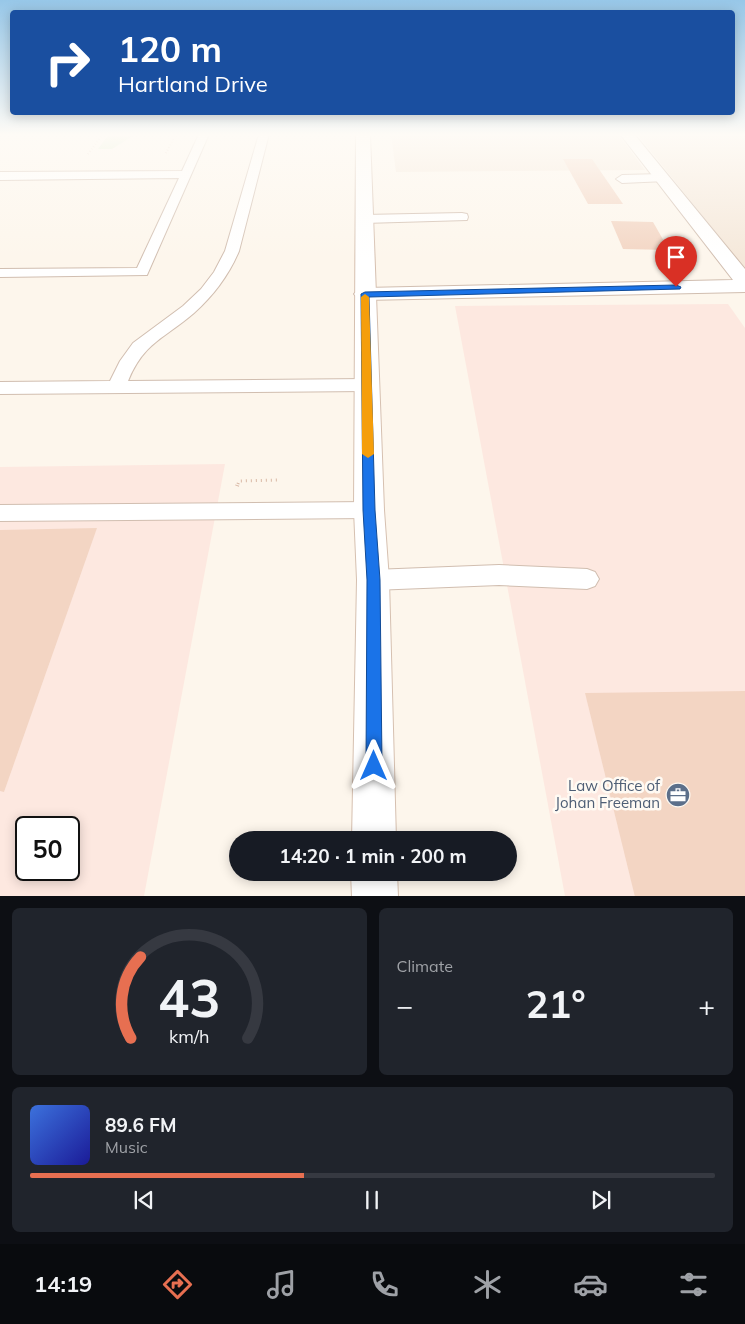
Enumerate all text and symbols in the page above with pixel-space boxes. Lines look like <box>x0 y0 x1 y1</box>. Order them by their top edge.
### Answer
text: 120 m <box>118 27 222 71</box>
icon: right <box>35 30 100 95</box>
text: Hartland Drive <box>118 70 268 98</box>
pin <box>655 236 697 287</box>
icon: arrive <box>662 243 690 271</box>
position arrow <box>347 739 399 791</box>
place label: Law Office of Johan Freeman <box>555 776 661 812</box>
office icon: Law Office of Johan Freeman <box>665 782 691 808</box>
speed limit sign: 50 <box>15 816 80 881</box>
text: 14:20 · 1 min · 200 m <box>279 844 467 868</box>
text: Climate <box>397 956 453 976</box>
text: 43 <box>158 965 220 1030</box>
text: 21° <box>526 980 586 1028</box>
text: − <box>397 988 413 1023</box>
text: + <box>698 988 715 1023</box>
text: km/h <box>169 1025 209 1047</box>
text: 89.6 FM <box>105 1113 177 1137</box>
text: Music <box>105 1137 148 1157</box>
icon: previous <box>130 1186 158 1214</box>
icon: pause <box>358 1186 386 1214</box>
icon: next <box>587 1186 615 1214</box>
icon: directions <box>160 1267 195 1302</box>
icon: music <box>264 1267 299 1302</box>
icon: phone <box>367 1267 402 1302</box>
icon: climate <box>470 1267 505 1302</box>
icon: car <box>573 1267 608 1302</box>
icon: filters <box>676 1267 711 1302</box>
text: 14:19 <box>34 1270 92 1298</box>

